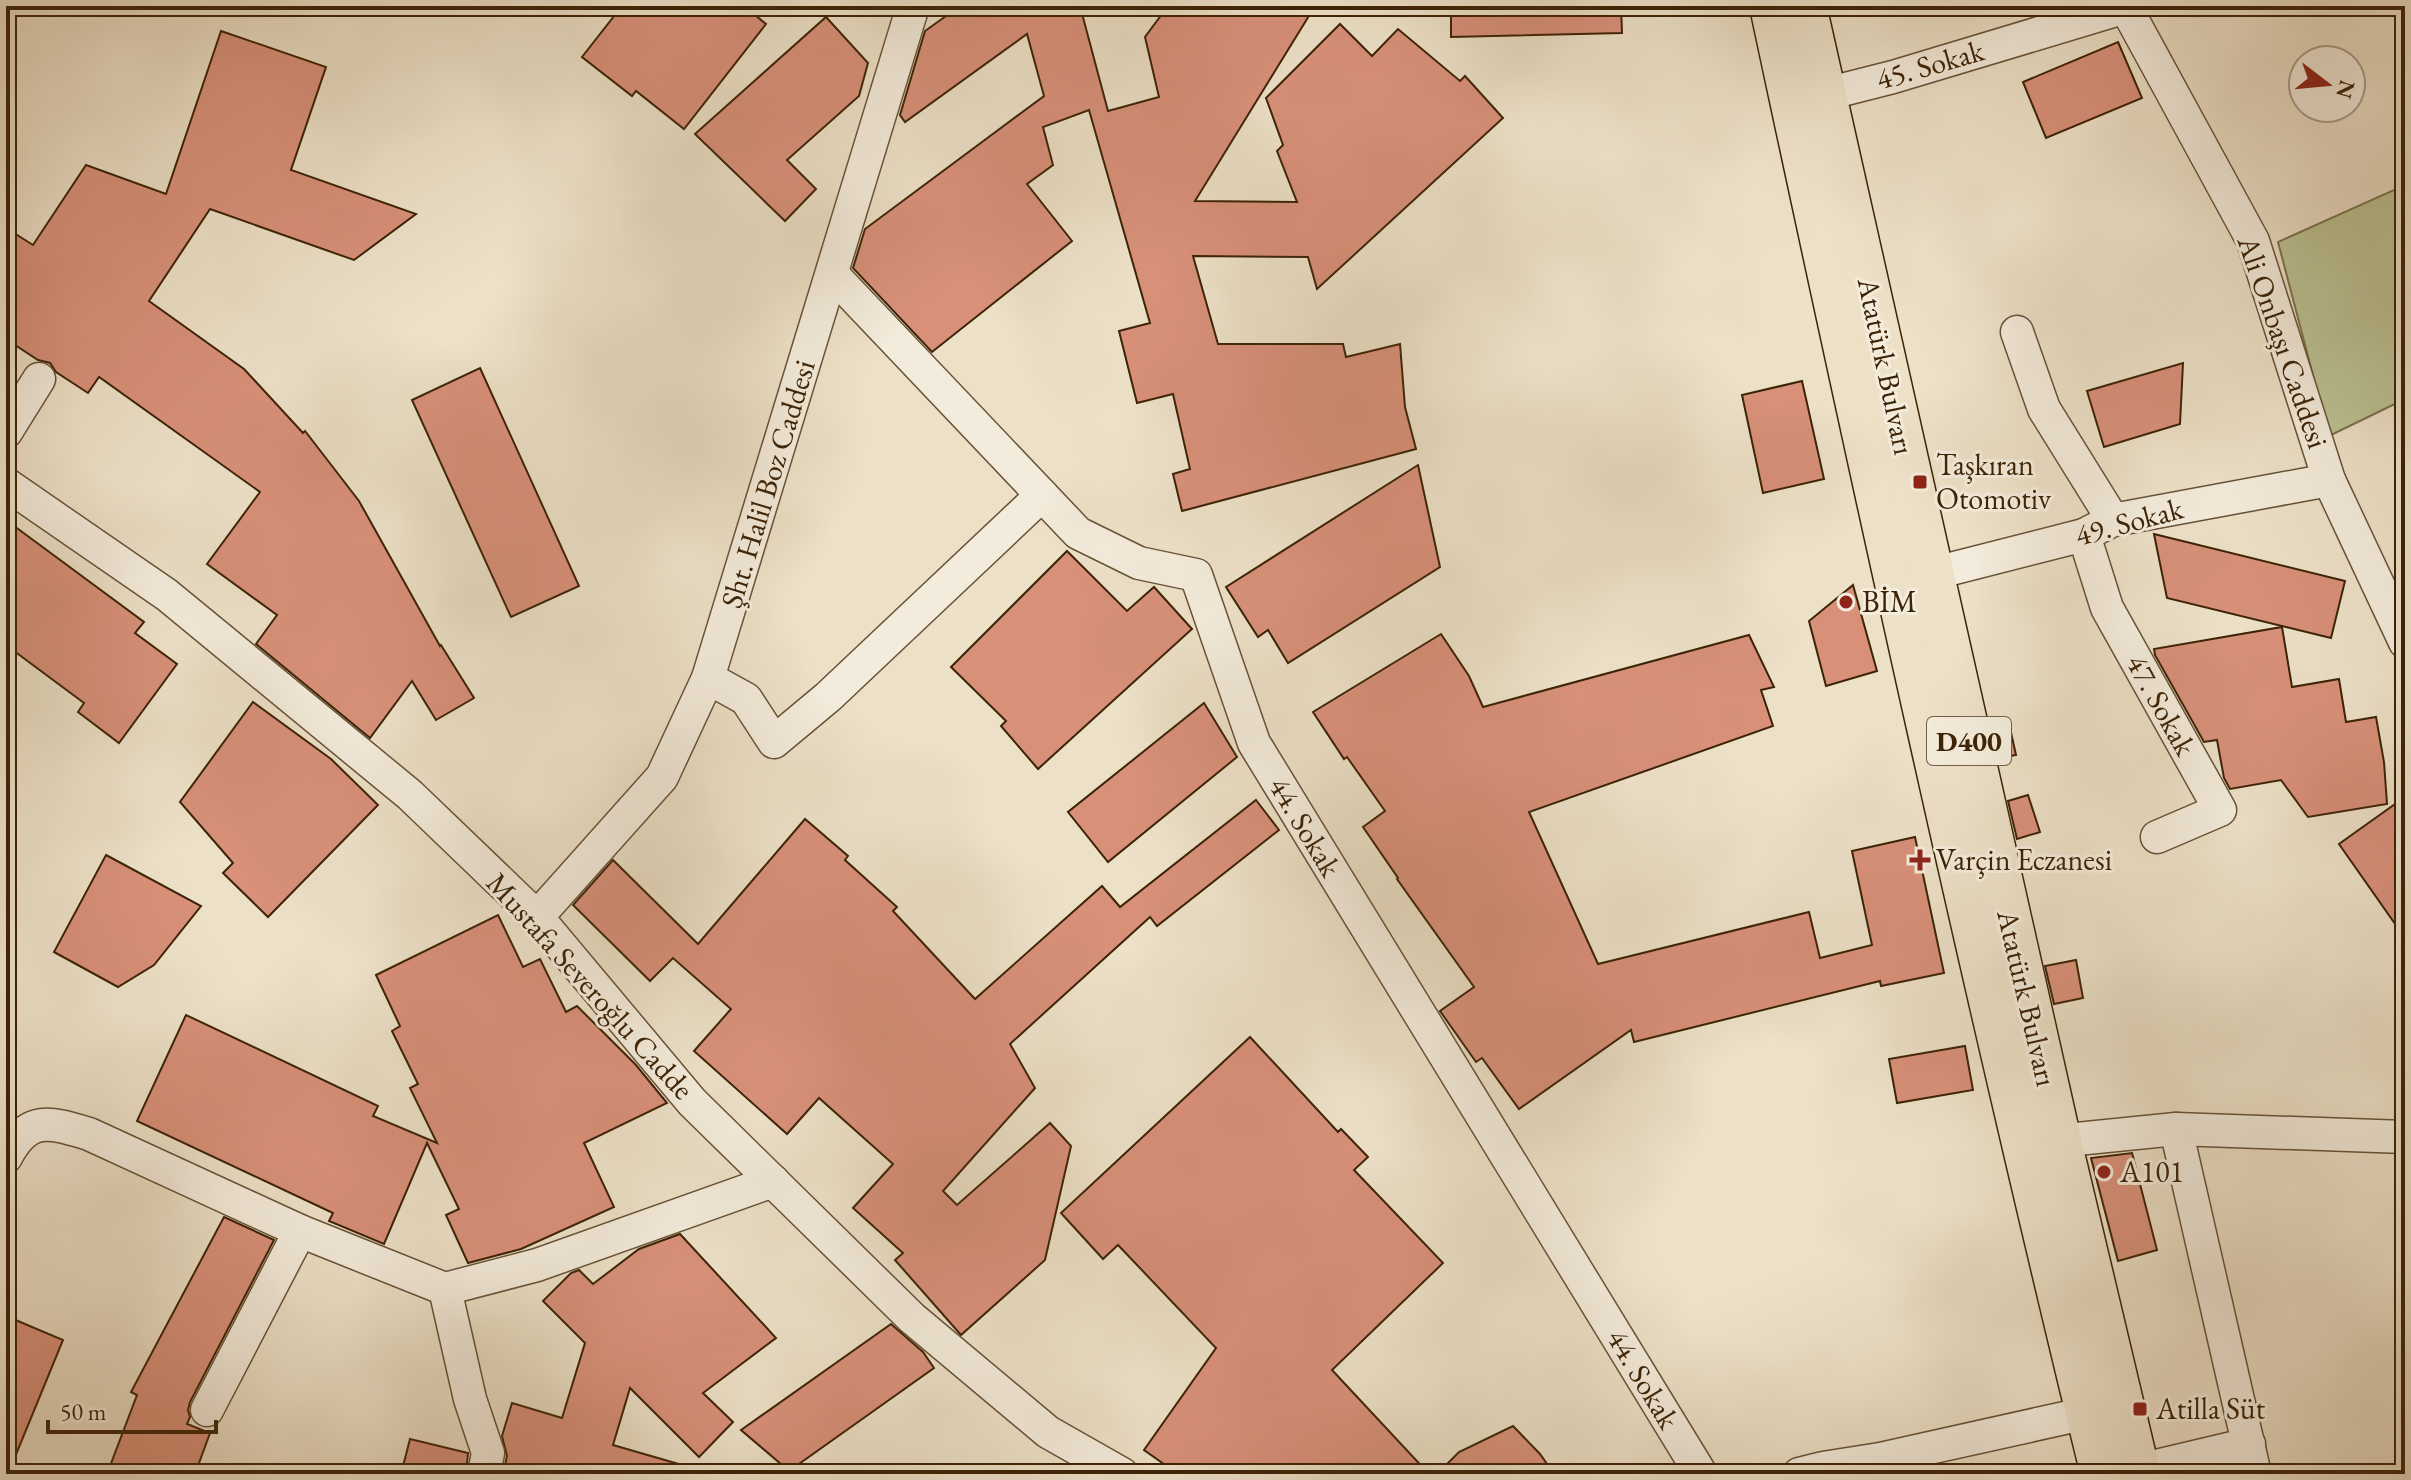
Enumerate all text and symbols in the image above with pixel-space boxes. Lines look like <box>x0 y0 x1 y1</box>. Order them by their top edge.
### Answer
street label: 45. Sokak <box>1872 30 1989 98</box>
north arrow <box>2287 44 2367 124</box>
text: N <box>2329 77 2362 102</box>
street label: Ali Onbaşı Caddesi <box>2229 229 2338 453</box>
street label: Atatürk Bulvarı <box>1848 273 1924 458</box>
street label: Şht. Halil Boz Caddesi <box>711 355 824 613</box>
place label: Taşkıran Otomotiv <box>1936 445 2052 518</box>
marker: Taşkıran Otomotiv <box>1911 473 1929 491</box>
street label: 49. Sokak <box>2071 488 2188 555</box>
place label: BİM <box>1862 582 1917 621</box>
marker: BİM <box>1837 593 1855 611</box>
street label: 47. Sokak <box>2118 647 2206 763</box>
road number: D400 <box>1927 717 2011 765</box>
street label: 44. Sokak <box>1260 769 1351 885</box>
place label: Varçin Eczanesi <box>1936 840 2112 879</box>
marker: Varçin Eczanesi <box>1911 851 1929 869</box>
street label: Mustafa Severoğlu Cadde <box>478 864 703 1107</box>
street label: Atatürk Bulvarı <box>1988 905 2067 1090</box>
place label: A101 <box>2119 1152 2184 1191</box>
marker: A101 <box>2095 1163 2113 1181</box>
street label: 44. Sokak <box>1598 1321 1689 1437</box>
scale bar <box>48 1384 216 1434</box>
place label: Atilla Süt <box>2155 1389 2266 1428</box>
text: 50 m <box>60 1396 107 1427</box>
marker: Atilla Süt <box>2131 1400 2149 1418</box>

